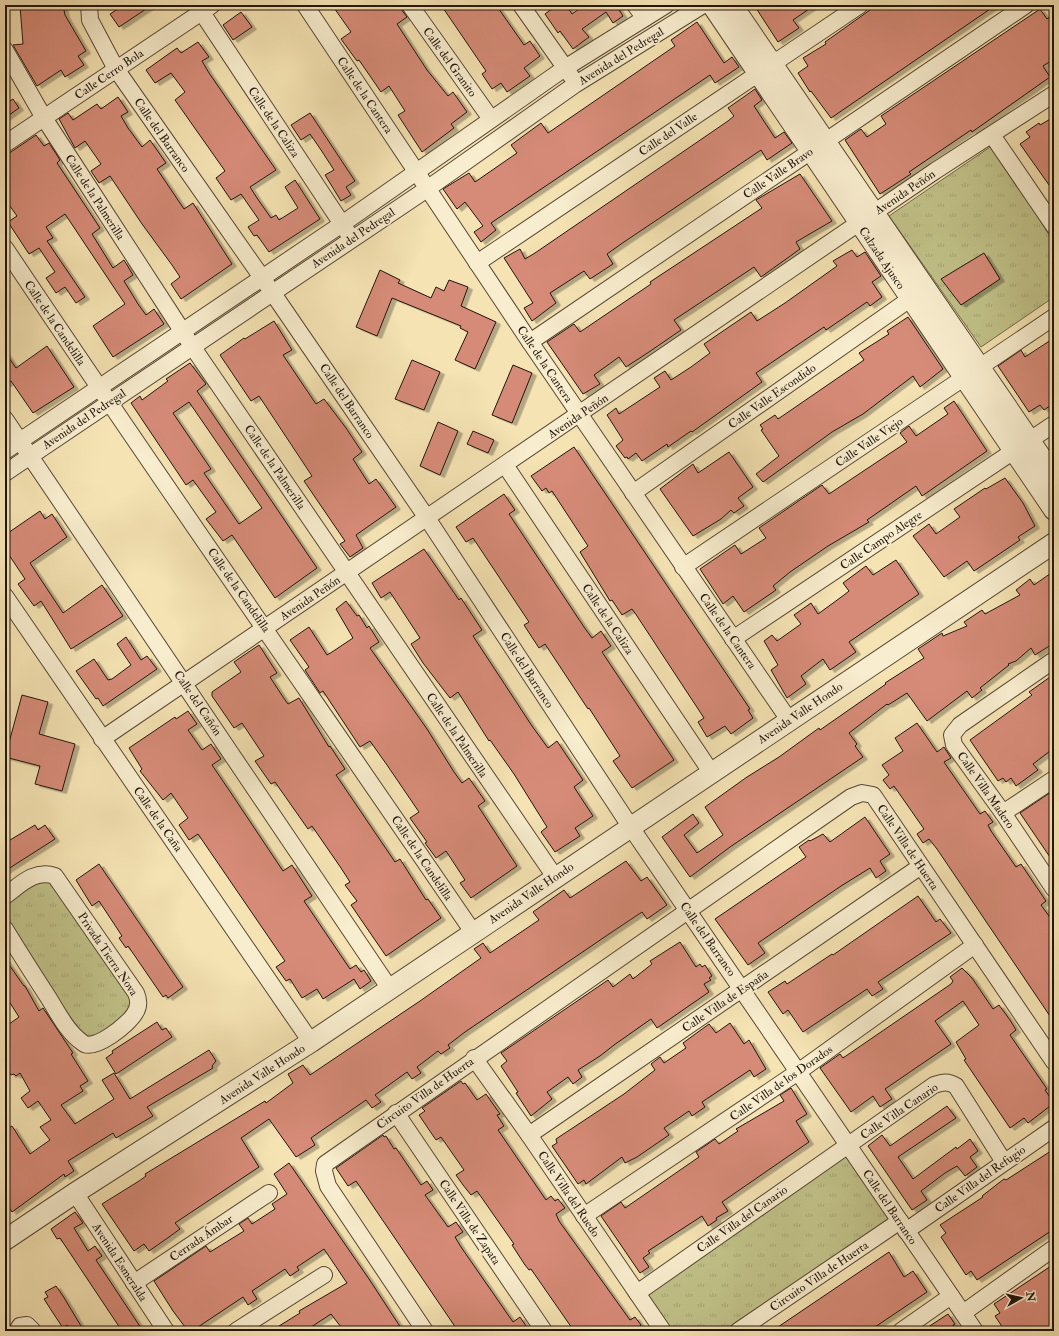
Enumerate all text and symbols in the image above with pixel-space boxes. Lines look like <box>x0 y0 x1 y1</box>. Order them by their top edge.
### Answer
street label: Avenida del Pedregal <box>575 24 667 89</box>
street label: Calle del Granito <box>419 25 480 100</box>
street label: Calle Cerro Bola <box>72 45 147 103</box>
street label: Calle de la Cantera <box>333 54 396 137</box>
street label: Calle de la Caliza <box>244 84 303 161</box>
street label: Calle del Barranco <box>130 95 193 175</box>
street label: Calle del Valle <box>636 109 700 159</box>
street label: Calle Valle Bravo <box>740 144 816 202</box>
street label: Calle de la Palmerilla <box>61 152 128 244</box>
street label: Avenida Peñón <box>871 167 938 219</box>
street label: Avenida del Pedregal <box>308 205 398 272</box>
street label: Calzada Ajusco <box>855 224 908 293</box>
street label: Calle de la Candelilla <box>21 278 89 370</box>
street label: Calle de la Cantera <box>513 323 576 406</box>
street label: Calle Valle Escondido <box>726 360 819 432</box>
street label: Calle del Barranco <box>316 361 377 442</box>
street label: Avenida del Pedregal <box>39 386 129 453</box>
street label: Avenida Peñón <box>544 391 611 443</box>
street label: Calle Valle Viejo <box>833 414 906 471</box>
street label: Calle de la Palmerilla <box>241 422 309 513</box>
street label: Calle Campo Alegre <box>837 507 925 573</box>
street label: Calle de la Candelilla <box>204 545 274 636</box>
street label: Avenida Peñón <box>276 573 343 625</box>
street label: Calle de la Caliza <box>578 581 637 658</box>
street label: Calle de la Cantera <box>696 590 760 673</box>
street label: Calle del Barranco <box>497 630 557 711</box>
street label: Calle del Cañón <box>170 668 225 739</box>
street label: Avenida Valle Hondo <box>754 679 846 748</box>
street label: Calle de la Palmerilla <box>423 690 491 781</box>
street label: Calle Villa Madero <box>954 749 1018 832</box>
street label: Calle de la Caña <box>130 784 186 856</box>
street label: Calle Villa de Huerta <box>873 802 942 894</box>
street label: Calle de la Candelilla <box>388 813 456 905</box>
street label: Avenida Valle Hondo <box>485 859 577 928</box>
street label: Calle del Barranco <box>676 899 739 979</box>
street label: Privada Tierra Nova <box>74 910 142 1000</box>
street label: Calle Villa de España <box>679 966 772 1036</box>
street label: Avenida Valle Hondo <box>216 1041 308 1108</box>
street label: Calle Villa de los Dorados <box>727 1042 836 1125</box>
street label: Circuito Villa de Huerta <box>374 1054 478 1133</box>
street label: Calle Villa Canario <box>857 1080 941 1143</box>
street label: Calle Villa del Refugio <box>932 1142 1029 1216</box>
street label: Calle Villa del Ruedo <box>534 1148 603 1240</box>
street label: Calle del Barranco <box>859 1167 920 1248</box>
street label: Calle Villa de Zapata <box>435 1177 504 1269</box>
street label: Calle Villa del Canario <box>694 1182 791 1256</box>
street label: Cerrada Ámbar <box>167 1211 236 1265</box>
street label: Avenida Esmeralda <box>88 1219 151 1305</box>
street label: Circuito Villa de Huerta <box>767 1237 872 1315</box>
north arrow <box>1001 1278 1041 1318</box>
text: N <box>1023 1290 1038 1304</box>

